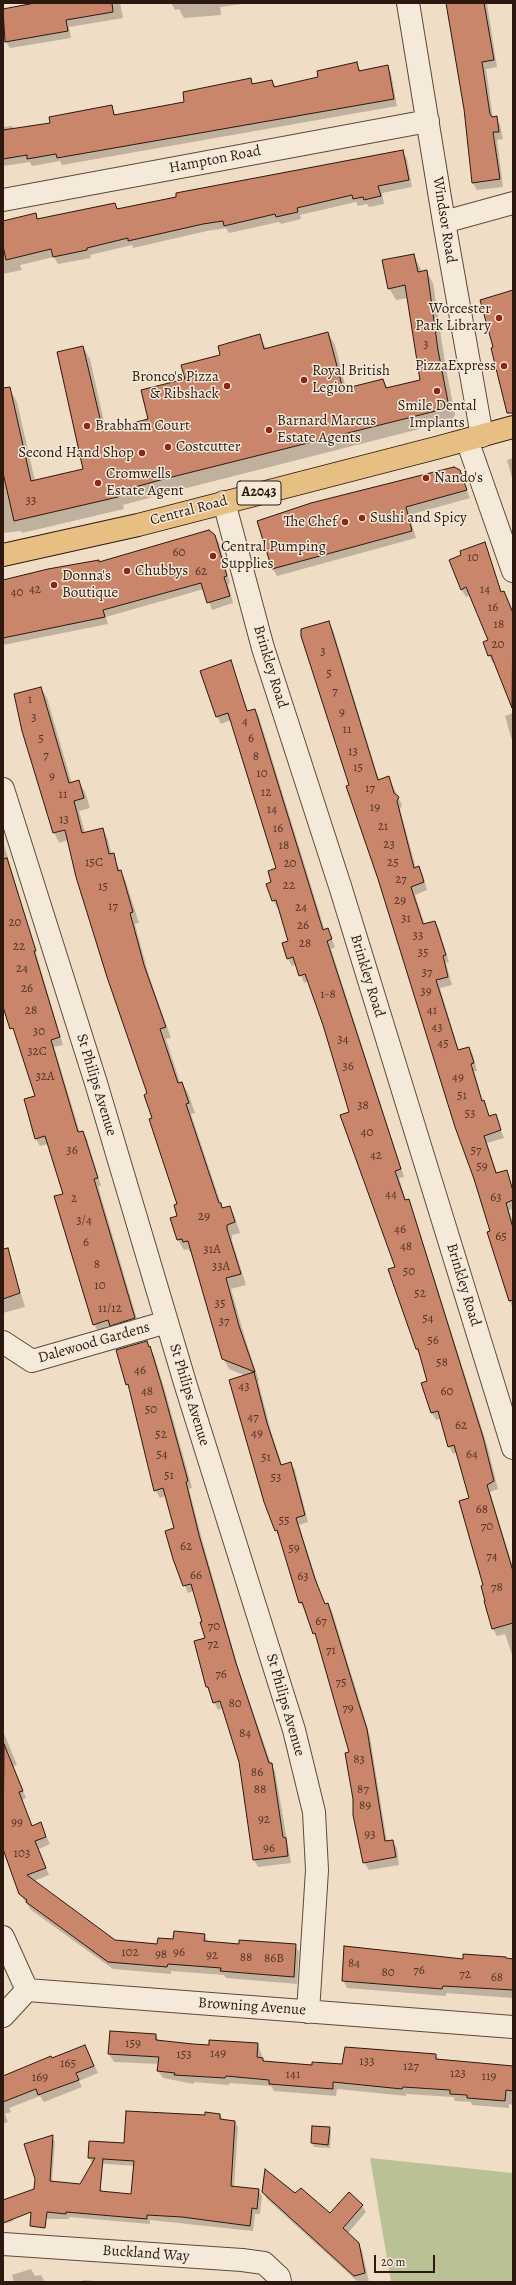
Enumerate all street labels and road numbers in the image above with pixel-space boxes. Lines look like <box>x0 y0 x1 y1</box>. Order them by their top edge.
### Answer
street label: Hampton Road <box>168 142 262 178</box>
street label: Windsor Road <box>428 175 460 265</box>
road number: A2043 <box>237 481 281 505</box>
street label: Central Road <box>148 492 230 530</box>
street label: Brinkley Road <box>249 623 291 711</box>
street label: Brinkley Road <box>346 932 388 1020</box>
street label: St Philips Avenue <box>72 1032 120 1138</box>
street label: Brinkley Road <box>442 1241 484 1329</box>
street label: Dalewood Gardens <box>36 1318 152 1368</box>
street label: St Philips Avenue <box>165 1342 213 1448</box>
street label: St Philips Avenue <box>262 1652 308 1758</box>
street label: Browning Avenue <box>197 1994 307 2020</box>
street label: Buckland Way <box>102 2242 190 2266</box>

